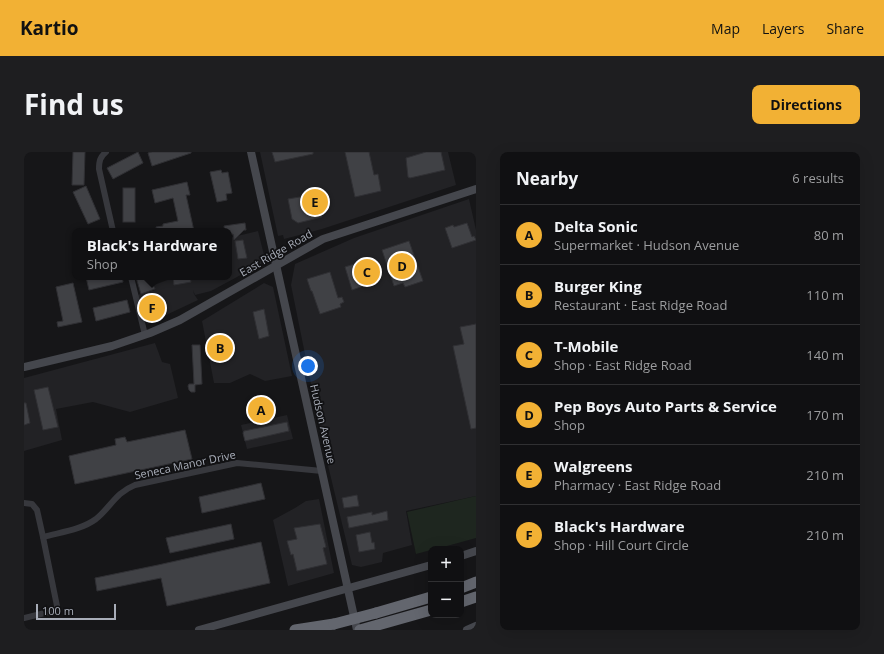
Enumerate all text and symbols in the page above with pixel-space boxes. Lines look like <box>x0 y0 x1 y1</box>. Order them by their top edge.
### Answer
text: Kartio <box>20 15 79 41</box>
text: Map <box>711 19 740 38</box>
text: Layers <box>762 19 804 38</box>
text: Share <box>826 19 864 38</box>
text: Find us <box>24 85 124 123</box>
button: Directions <box>752 85 860 124</box>
text: Nearby <box>516 167 578 190</box>
text: 6 results <box>792 169 844 187</box>
pin: E <box>302 187 328 217</box>
text: Delta Sonic <box>554 216 638 236</box>
street label: East Ridge Road <box>237 226 315 280</box>
text: A <box>525 226 533 244</box>
text: 80 m <box>814 226 844 244</box>
popup <box>72 228 232 280</box>
text: Black's Hardware <box>87 235 217 255</box>
text: Supermarket · Hudson Avenue <box>554 236 739 254</box>
pin: D <box>389 251 415 281</box>
text: Shop <box>87 255 118 273</box>
pin: C <box>354 257 380 287</box>
text: Burger King <box>554 276 642 296</box>
text: B <box>525 286 533 304</box>
text: 110 m <box>806 286 844 304</box>
pin: F <box>139 293 165 323</box>
text: Restaurant · East Ridge Road <box>554 296 727 314</box>
pin: B <box>207 333 233 363</box>
text: T-Mobile <box>554 336 618 356</box>
text: C <box>525 346 533 364</box>
text: 140 m <box>806 346 844 364</box>
your location <box>298 356 318 376</box>
text: Shop · East Ridge Road <box>554 356 692 374</box>
street label: Hudson Avenue <box>307 383 340 465</box>
pin: A <box>248 395 274 425</box>
text: Pep Boys Auto Parts & Service <box>554 396 777 416</box>
text: D <box>524 406 534 424</box>
text: 170 m <box>806 406 844 424</box>
text: Shop <box>554 416 585 434</box>
street label: Seneca Manor Drive <box>133 446 237 483</box>
text: Walgreens <box>554 456 632 476</box>
text: E <box>525 466 533 484</box>
text: 210 m <box>806 466 844 484</box>
text: Pharmacy · East Ridge Road <box>554 476 721 494</box>
text: Black's Hardware <box>554 516 685 536</box>
text: F <box>525 526 533 544</box>
text: 210 m <box>806 526 844 544</box>
text: Shop · Hill Court Circle <box>554 536 689 554</box>
map controls <box>428 546 464 618</box>
button: + <box>428 546 464 582</box>
button: − <box>428 582 464 618</box>
scale bar <box>36 602 116 621</box>
text: 100 m <box>42 603 74 618</box>

